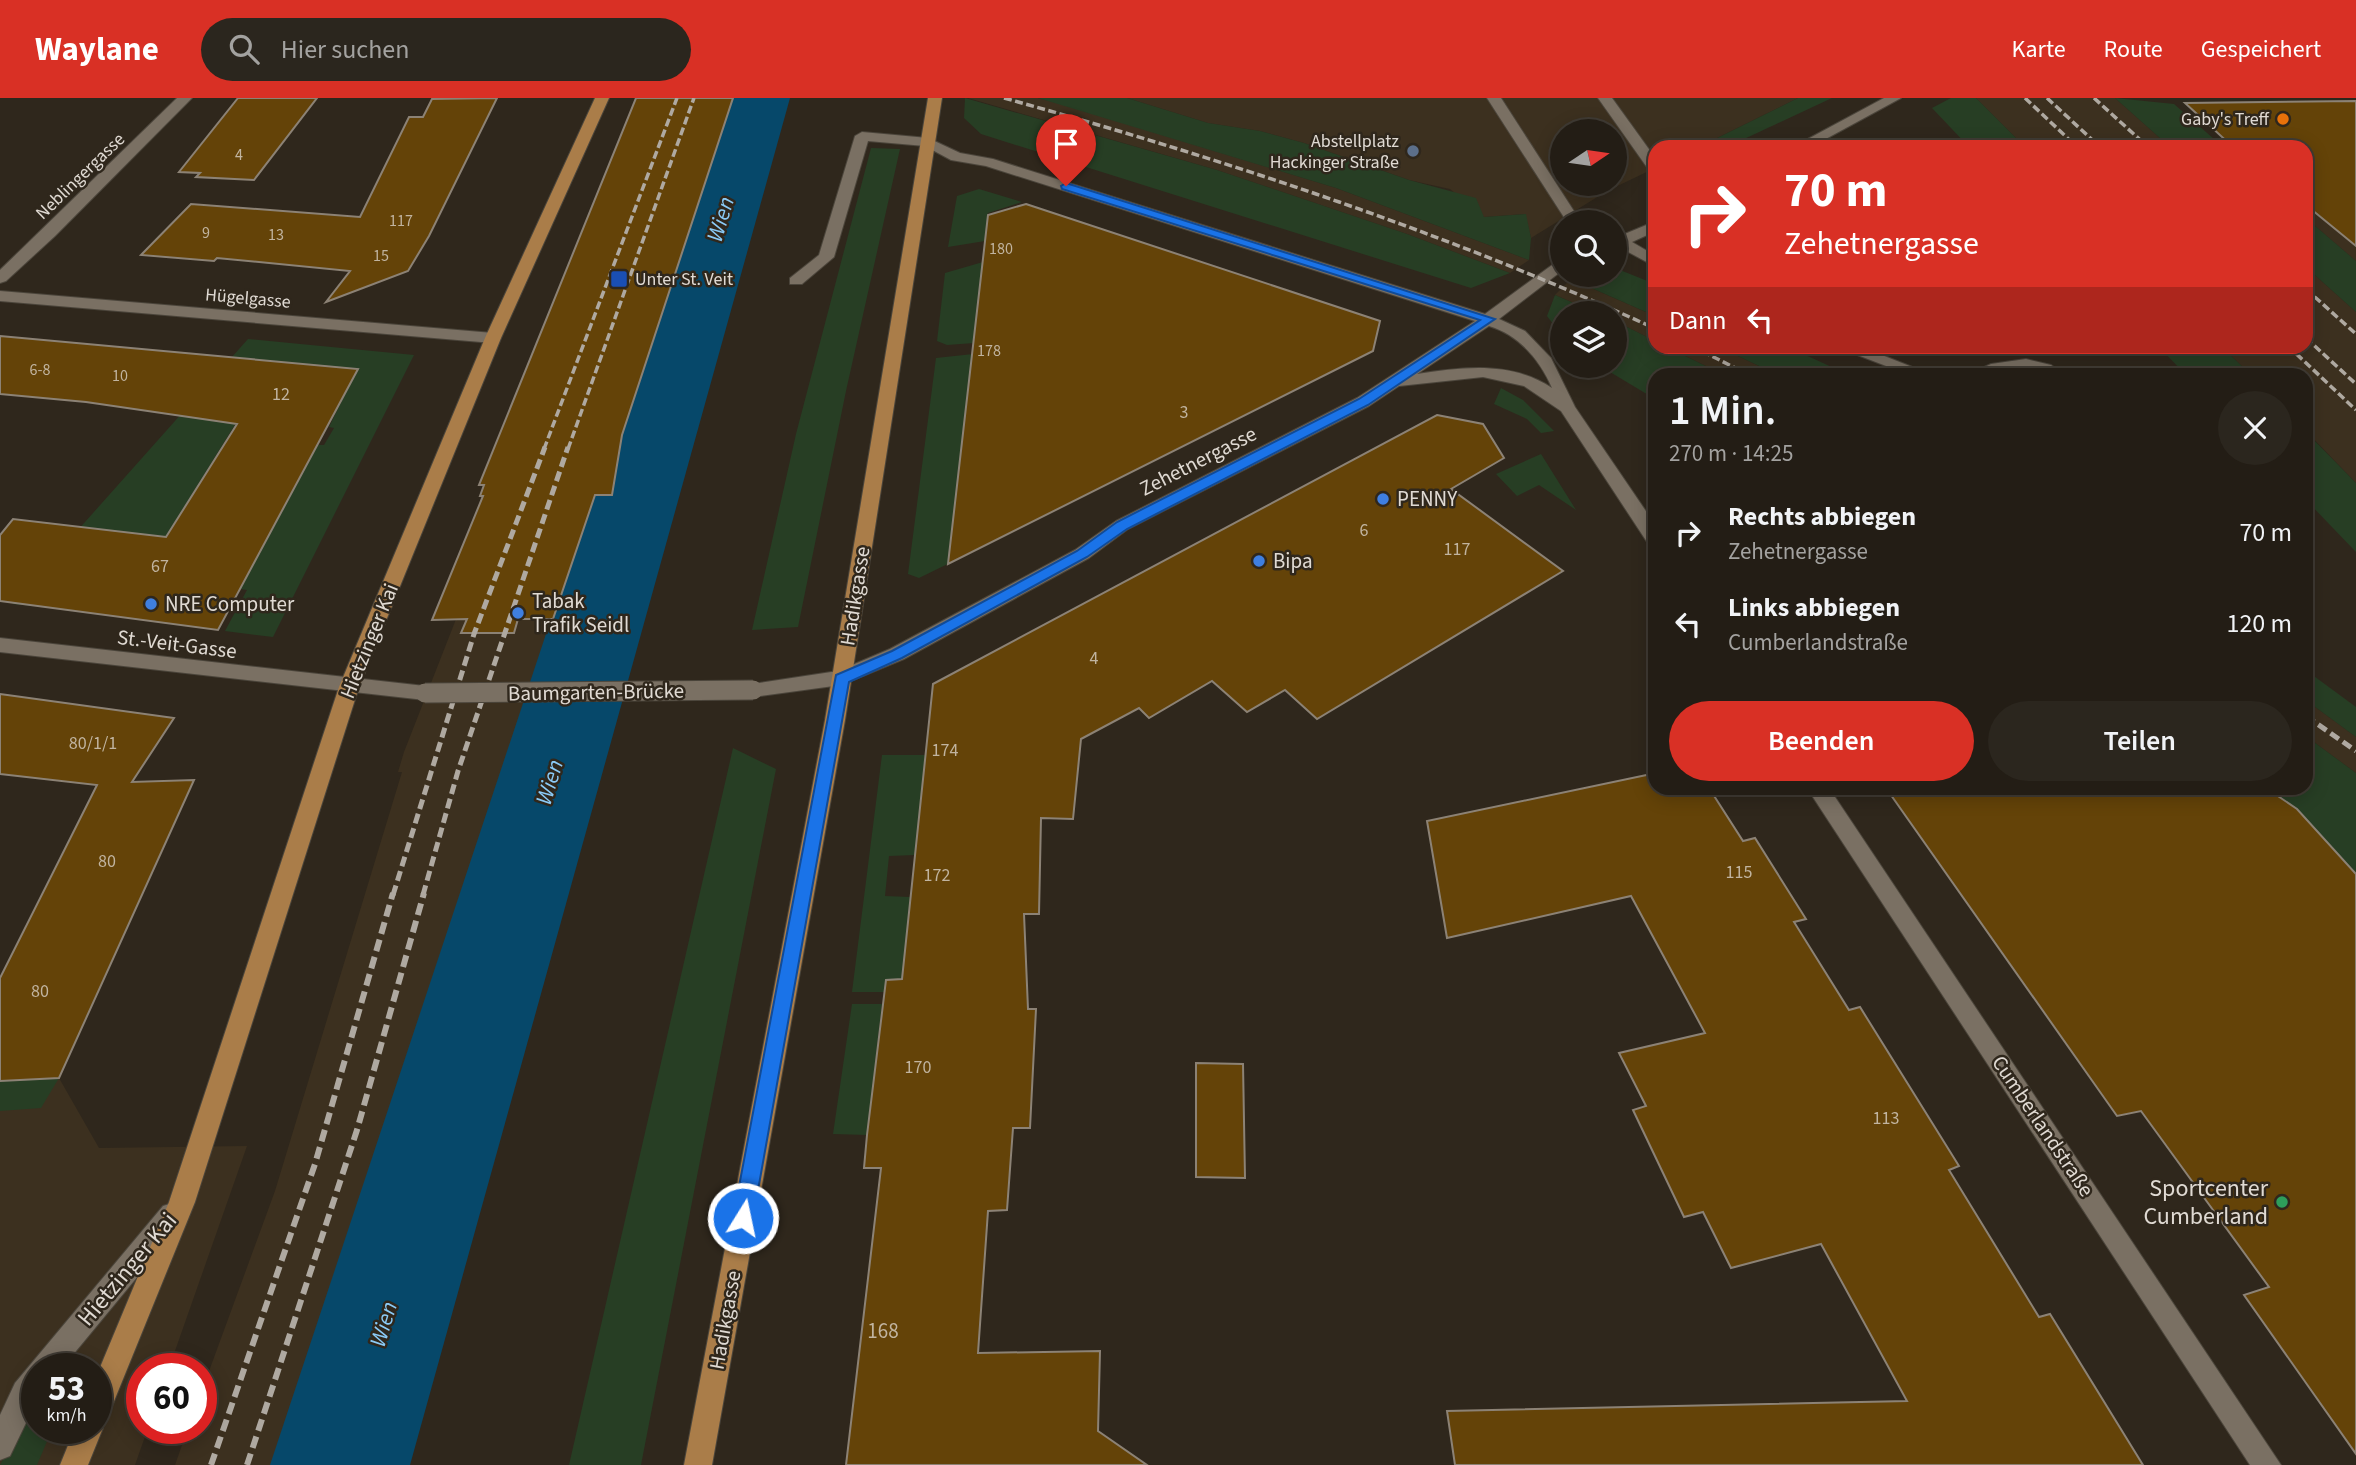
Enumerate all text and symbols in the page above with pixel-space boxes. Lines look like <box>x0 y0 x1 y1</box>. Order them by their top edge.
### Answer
search box <box>201 18 691 81</box>
text: Waylane <box>35 26 159 73</box>
icon: search <box>225 30 263 68</box>
text: Hier suchen <box>281 31 409 68</box>
text: Karte <box>2012 32 2066 67</box>
text: Route <box>2104 32 2163 67</box>
text: Gespeichert <box>2201 32 2321 67</box>
place label: Gaby's Treff <box>2181 107 2270 132</box>
marker: Gaby's Treff <box>2275 111 2291 127</box>
pin <box>1036 114 1096 186</box>
north arrow <box>1550 119 1628 196</box>
map controls <box>1550 119 1627 378</box>
icon: arrive <box>1047 125 1085 163</box>
street label: Neblingergasse <box>30 127 130 225</box>
place label: Abstellplatz Hackinger Straße <box>1270 129 1399 175</box>
marker: Abstellplatz Hackinger Straße <box>1405 143 1421 159</box>
house number: 4 <box>235 144 243 166</box>
text: 70 m <box>1784 156 1888 226</box>
icon: right <box>1669 168 1760 259</box>
water label: Wien <box>698 192 743 246</box>
house number: 117 <box>389 210 413 232</box>
button: search <box>1550 210 1627 287</box>
text: Zehetnergasse <box>1784 221 1979 267</box>
house number: 9 <box>202 222 210 244</box>
house number: 13 <box>268 224 284 246</box>
house number: 180 <box>989 238 1013 260</box>
house number: 15 <box>373 245 389 267</box>
place label: Unter St. Veit <box>635 267 733 292</box>
marker: Unter St. Veit <box>609 269 629 289</box>
street label: Hügelgasse <box>204 282 292 315</box>
button: layers <box>1550 301 1627 378</box>
icon: left <box>1741 301 1779 339</box>
text: Dann <box>1669 302 1727 339</box>
house number: 178 <box>977 340 1001 362</box>
house number: 6-8 <box>30 359 50 381</box>
house number: 10 <box>112 365 128 387</box>
text: 1 Min. <box>1669 381 1776 441</box>
house number: 12 <box>272 382 290 407</box>
button: close <box>2218 391 2292 465</box>
house number: 3 <box>1180 400 1189 425</box>
street label: Zehetnergasse <box>1134 419 1262 503</box>
text: 270 m · 14:25 <box>1669 437 1793 470</box>
place label: PENNY <box>1397 484 1458 514</box>
marker: PENNY <box>1375 491 1391 507</box>
text: Rechts abbiegen <box>1728 498 1916 535</box>
icon: right <box>1669 514 1707 552</box>
text: 70 m <box>2239 514 2292 551</box>
house number: 6 <box>1360 518 1369 543</box>
text: Zehetnergasse <box>1728 535 1868 568</box>
house number: 117 <box>1444 537 1470 562</box>
street label: Hadikgasse <box>832 544 878 648</box>
place label: Bipa <box>1273 546 1312 576</box>
marker: Bipa <box>1251 553 1267 569</box>
house number: 67 <box>151 554 169 579</box>
street label: Hietzinger Kai <box>332 579 406 703</box>
place label: Tabak Trafik Seidl <box>532 586 629 640</box>
place label: NRE Computer <box>165 589 295 619</box>
text: Links abbiegen <box>1728 589 1900 626</box>
marker: NRE Computer <box>143 596 159 612</box>
marker: Tabak Trafik Seidl <box>510 605 526 621</box>
icon: left <box>1669 605 1707 643</box>
text: 120 m <box>2226 605 2292 642</box>
street label: St.-Veit-Gasse <box>116 622 238 666</box>
text: Cumberlandstraße <box>1728 626 1908 659</box>
house number: 4 <box>1090 646 1099 671</box>
street label: Baumgarten-Brücke <box>508 675 684 709</box>
button: Beenden <box>1669 701 1974 781</box>
button: Teilen <box>1988 701 2292 781</box>
house number: 80/1/1 <box>69 731 117 756</box>
house number: 174 <box>932 738 958 763</box>
water label: Wien <box>527 755 572 809</box>
house number: 80 <box>98 849 116 874</box>
house number: 115 <box>1726 860 1752 885</box>
house number: 172 <box>924 863 950 888</box>
house number: 80 <box>31 979 49 1004</box>
street label: Cumberlandstraße <box>1985 1049 2101 1203</box>
house number: 170 <box>905 1055 931 1080</box>
house number: 113 <box>1873 1106 1899 1131</box>
place label: Sportcenter Cumberland <box>2143 1171 2269 1234</box>
position arrow <box>706 1181 780 1255</box>
marker: Sportcenter Cumberland <box>2274 1194 2290 1210</box>
street label: Hietzinger Kai <box>69 1205 186 1334</box>
street label: Hadikgasse <box>702 1268 748 1372</box>
water label: Wien <box>361 1297 406 1351</box>
house number: 168 <box>867 1316 899 1346</box>
speed limit sign: 60 <box>126 1353 217 1444</box>
text: 53 <box>48 1364 85 1414</box>
text: km/h <box>47 1403 86 1428</box>

